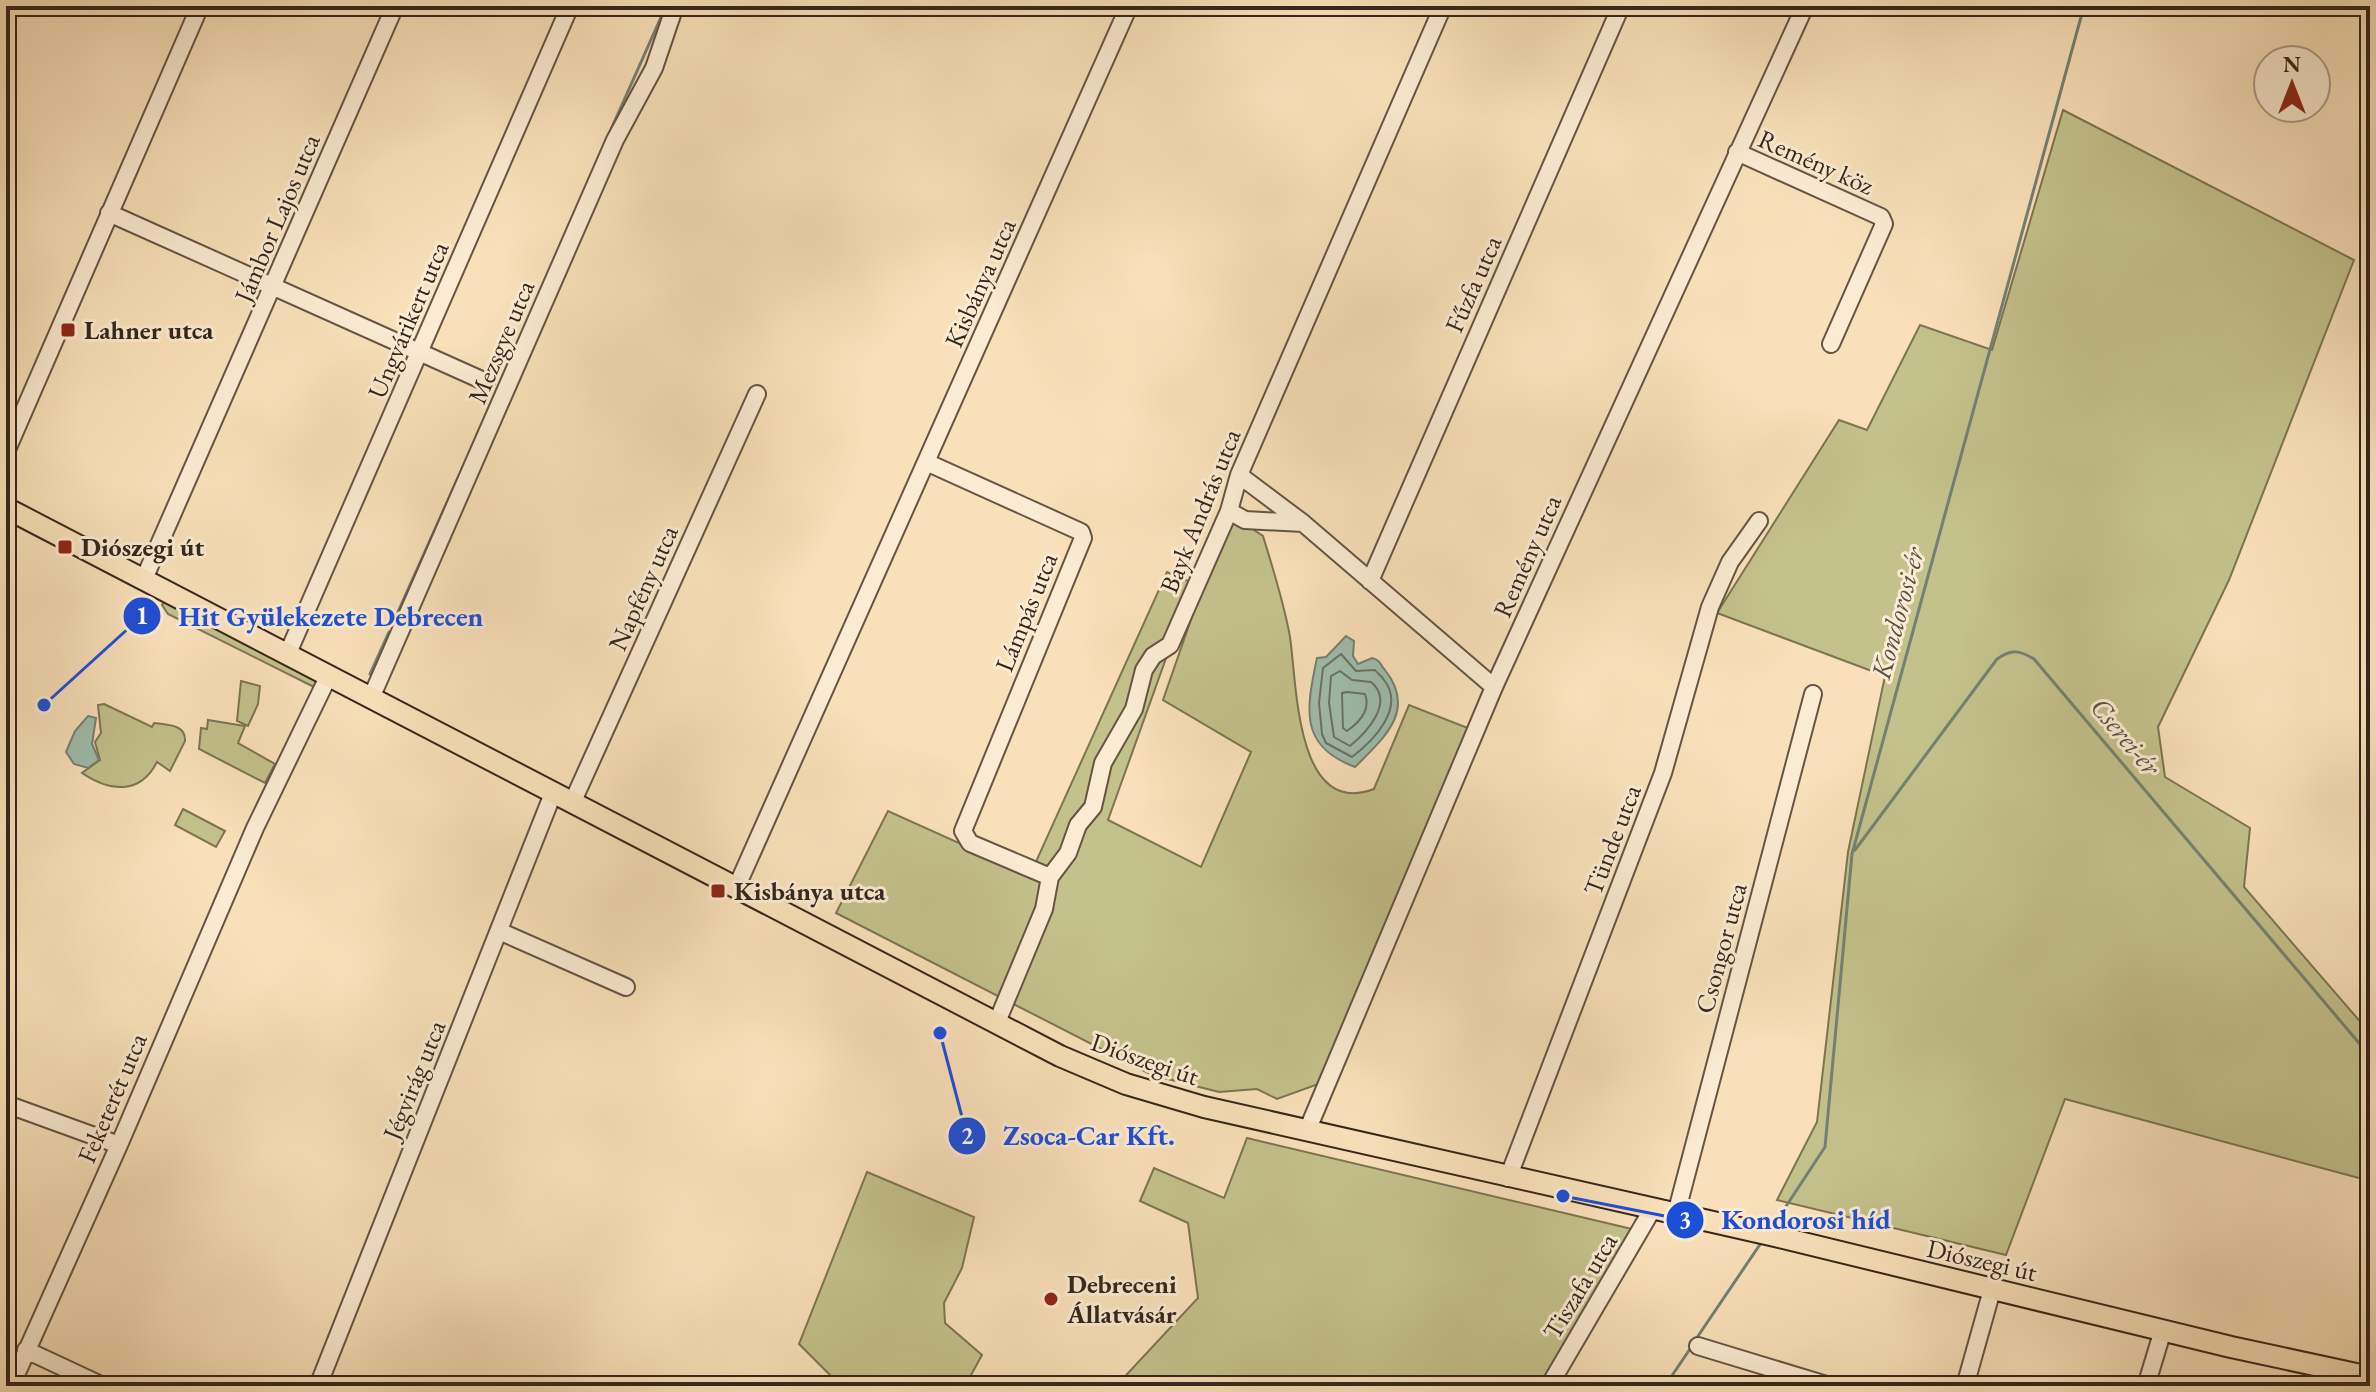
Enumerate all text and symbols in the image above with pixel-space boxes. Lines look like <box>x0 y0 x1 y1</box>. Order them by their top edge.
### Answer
north arrow <box>2252 44 2332 124</box>
text: N <box>2283 50 2301 79</box>
street label: Remény köz <box>1753 121 1879 203</box>
street label: Jámbor Lajos utca <box>225 128 328 309</box>
street label: Kisbánya utca <box>937 213 1024 353</box>
street label: Fűzfa utca <box>1437 230 1510 338</box>
street label: Ungvárikert utca <box>360 236 457 404</box>
street label: Mezsgye utca <box>460 274 542 409</box>
place label: Lahner utca <box>84 313 214 347</box>
marker: Lahner utca <box>59 321 77 339</box>
street label: Bayk András utca <box>1152 423 1249 598</box>
street label: Remény utca <box>1485 489 1569 623</box>
street label: Napfény utca <box>600 519 686 656</box>
place label: Diószegi út <box>81 530 204 564</box>
marker: Diószegi út <box>56 538 74 556</box>
water label: Kondorosi-ér <box>1862 542 1932 684</box>
street label: Lámpás utca <box>987 547 1065 676</box>
callout: Hit Gyülekezete Debrecen <box>122 590 499 642</box>
text: Hit Gyülekezete Debrecen <box>179 598 484 634</box>
text: 1 <box>136 600 148 631</box>
water label: Cserei-ér <box>2083 690 2170 783</box>
street label: Tünde utca <box>1575 779 1649 900</box>
place label: Kisbánya utca <box>734 874 886 908</box>
street label: Csongor utca <box>1687 878 1755 1017</box>
marker: Kisbánya utca <box>709 882 727 900</box>
street label: Jégvirág utca <box>374 1015 454 1147</box>
street label: Diószegi út <box>1087 1025 1203 1093</box>
street label: Feketerét utca <box>69 1027 155 1168</box>
callout: Zsoca-Car Kft. <box>947 1110 1191 1162</box>
text: Zsoca-Car Kft. <box>1003 1117 1175 1153</box>
text: 2 <box>961 1120 974 1151</box>
callout: Kondorosi híd <box>1665 1194 1907 1246</box>
text: Kondorosi híd <box>1721 1201 1891 1237</box>
text: 3 <box>1679 1204 1691 1235</box>
street label: Tiszafa utca <box>1535 1226 1625 1345</box>
street label: Diószegi út <box>1924 1231 2040 1289</box>
place label: Debreceni Állatvásár <box>1066 1267 1177 1331</box>
marker: Debreceni Állatvásár <box>1042 1290 1060 1308</box>

